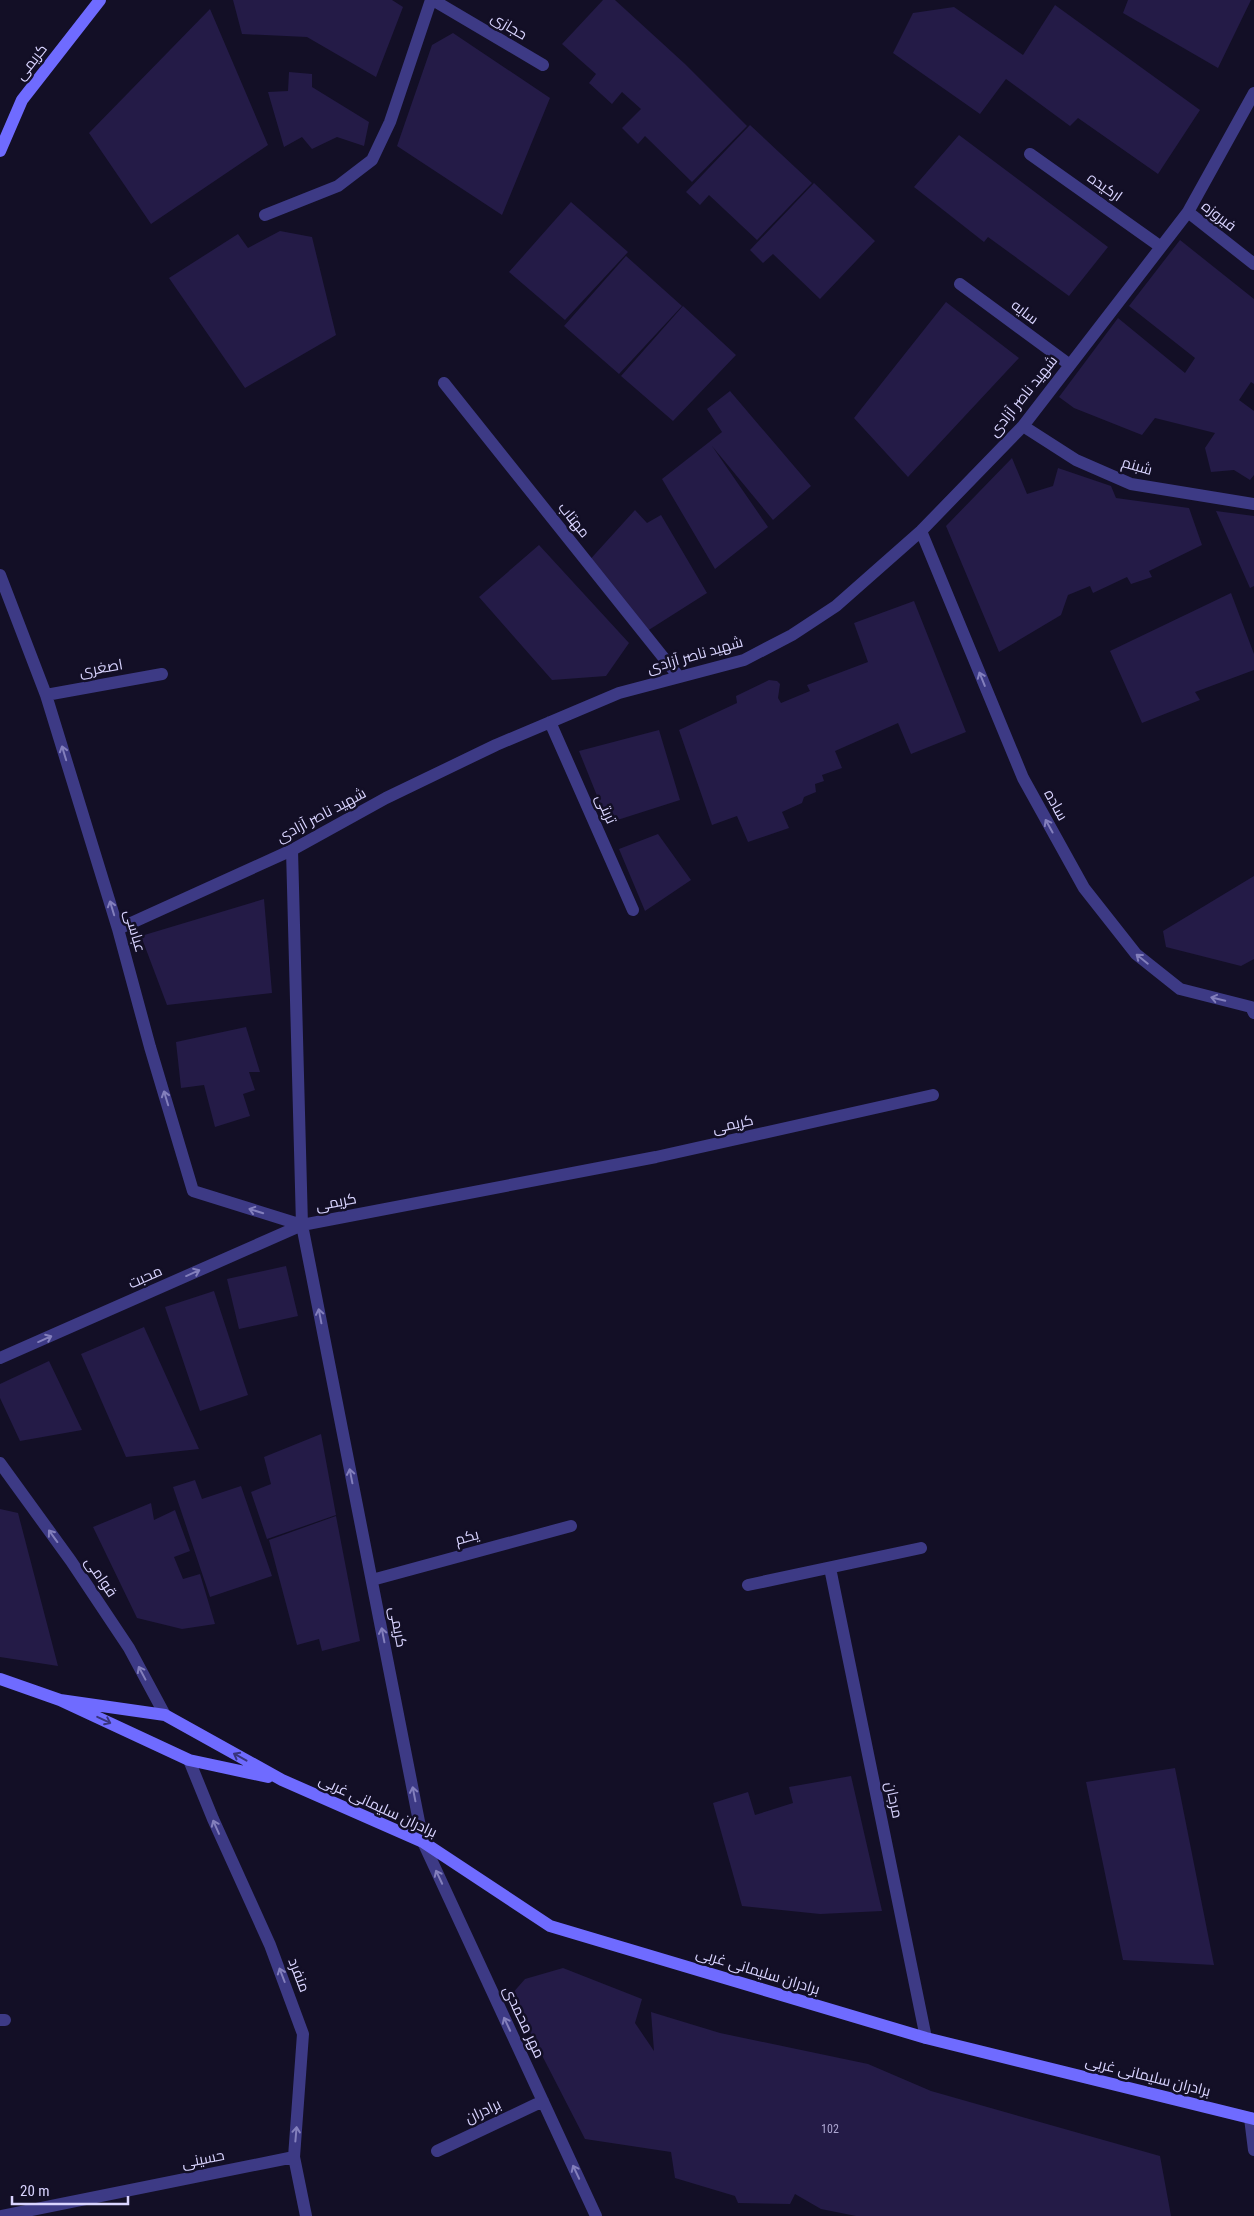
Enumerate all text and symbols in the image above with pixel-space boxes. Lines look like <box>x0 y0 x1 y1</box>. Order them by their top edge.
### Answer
street label: حجازی <box>487 8 530 45</box>
street label: کریمی <box>11 40 52 84</box>
street label: ارکیده <box>1084 169 1126 205</box>
street label: فیروزه <box>1198 197 1240 235</box>
street label: سایه <box>1008 296 1042 328</box>
street label: شهید ناصر آزادی <box>985 352 1062 441</box>
street label: شبنم <box>1119 453 1154 480</box>
street label: مهتاب <box>554 499 594 542</box>
street label: شهید ناصر آزادی <box>645 633 745 678</box>
street label: اصغری <box>78 655 124 682</box>
one-way arrow <box>977 672 986 687</box>
one-way arrow <box>58 745 68 761</box>
street label: شهید ناصر آزادی <box>273 784 369 847</box>
street label: ساده <box>1040 786 1072 824</box>
street label: تربتی <box>591 792 620 827</box>
one-way arrow <box>1044 820 1054 834</box>
one-way arrow <box>106 901 116 917</box>
street label: عباسی <box>119 908 150 955</box>
one-way arrow <box>1136 953 1149 964</box>
one-way arrow <box>1211 994 1227 1003</box>
one-way arrow <box>160 1091 170 1107</box>
street label: کریمی <box>711 1111 755 1138</box>
street label: کریمی <box>314 1189 358 1216</box>
one-way arrow <box>248 1206 264 1215</box>
street label: محبت <box>125 1262 165 1292</box>
one-way arrow <box>185 1268 200 1278</box>
one-way arrow <box>315 1308 324 1324</box>
one-way arrow <box>37 1333 52 1343</box>
one-way arrow <box>346 1468 356 1484</box>
street label: یکم <box>453 1525 481 1550</box>
one-way arrow <box>48 1530 58 1544</box>
street label: قوامی <box>80 1553 121 1601</box>
street label: کریمی <box>384 1605 411 1649</box>
one-way arrow <box>377 1627 387 1643</box>
one-way arrow <box>137 1665 147 1680</box>
one-way arrow <box>96 1716 111 1726</box>
one-way arrow <box>233 1751 247 1761</box>
street label: برادران سلیمانی غربی <box>316 1771 440 1842</box>
street label: مرجان <box>880 1780 907 1820</box>
one-way arrow <box>408 1787 418 1803</box>
one-way arrow <box>211 1820 220 1835</box>
one-way arrow <box>434 1870 443 1885</box>
street label: برادران سلیمانی غربی <box>694 1944 822 1999</box>
street label: منفرد <box>284 1955 314 1995</box>
one-way arrow <box>277 1968 286 1983</box>
street label: مهر محمدی <box>499 1983 549 2061</box>
one-way arrow <box>502 2017 512 2032</box>
street label: برادران سلیمانی غربی <box>1083 2052 1213 2101</box>
street label: برادران <box>462 2095 504 2128</box>
house number: 102 <box>821 2122 839 2136</box>
one-way arrow <box>291 2126 301 2142</box>
street label: حسینی <box>180 2146 226 2173</box>
one-way arrow <box>570 2165 580 2180</box>
scale bar <box>12 2174 129 2206</box>
text: 20 m <box>20 2182 50 2200</box>

